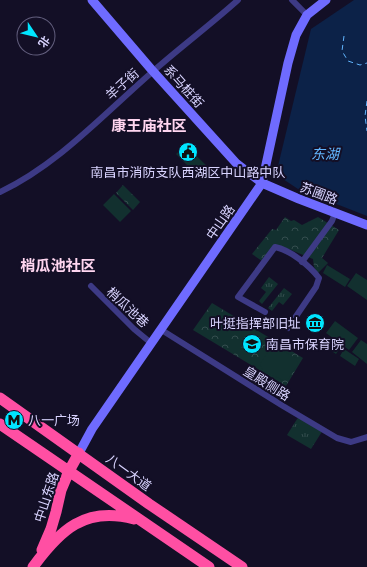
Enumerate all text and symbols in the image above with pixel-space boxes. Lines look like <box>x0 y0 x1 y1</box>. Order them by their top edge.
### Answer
north arrow <box>16 16 56 56</box>
text: 北 <box>35 33 53 50</box>
street label: 系马桩街 <box>161 61 207 111</box>
street label: 羊子街 <box>102 65 142 103</box>
district label: 康王庙社区 <box>111 117 187 135</box>
public building icon: 南昌市消防支队西湖区中山路中队 <box>177 141 199 163</box>
water label: 东湖 <box>311 145 341 163</box>
place label: 南昌市消防支队西湖区中山路中队 <box>90 164 286 180</box>
street label: 苏圃路 <box>298 179 340 207</box>
street label: 中山路 <box>202 201 238 243</box>
district label: 梢瓜池社区 <box>20 257 96 275</box>
street label: 梢瓜池巷 <box>104 283 152 331</box>
museum icon: 叶挺指挥部旧址 <box>304 312 326 334</box>
place label: 叶挺指挥部旧址 <box>210 315 301 331</box>
school or university icon: 南昌市保育院 <box>241 333 263 355</box>
place label: 南昌市保育院 <box>266 336 344 352</box>
street label: 皇殿侧路 <box>241 362 293 404</box>
metro station icon: 八一广场 <box>3 409 25 431</box>
place label: 八一广场 <box>28 412 80 428</box>
street label: 八一大道 <box>103 450 155 494</box>
street label: 中山东路 <box>30 470 62 524</box>

